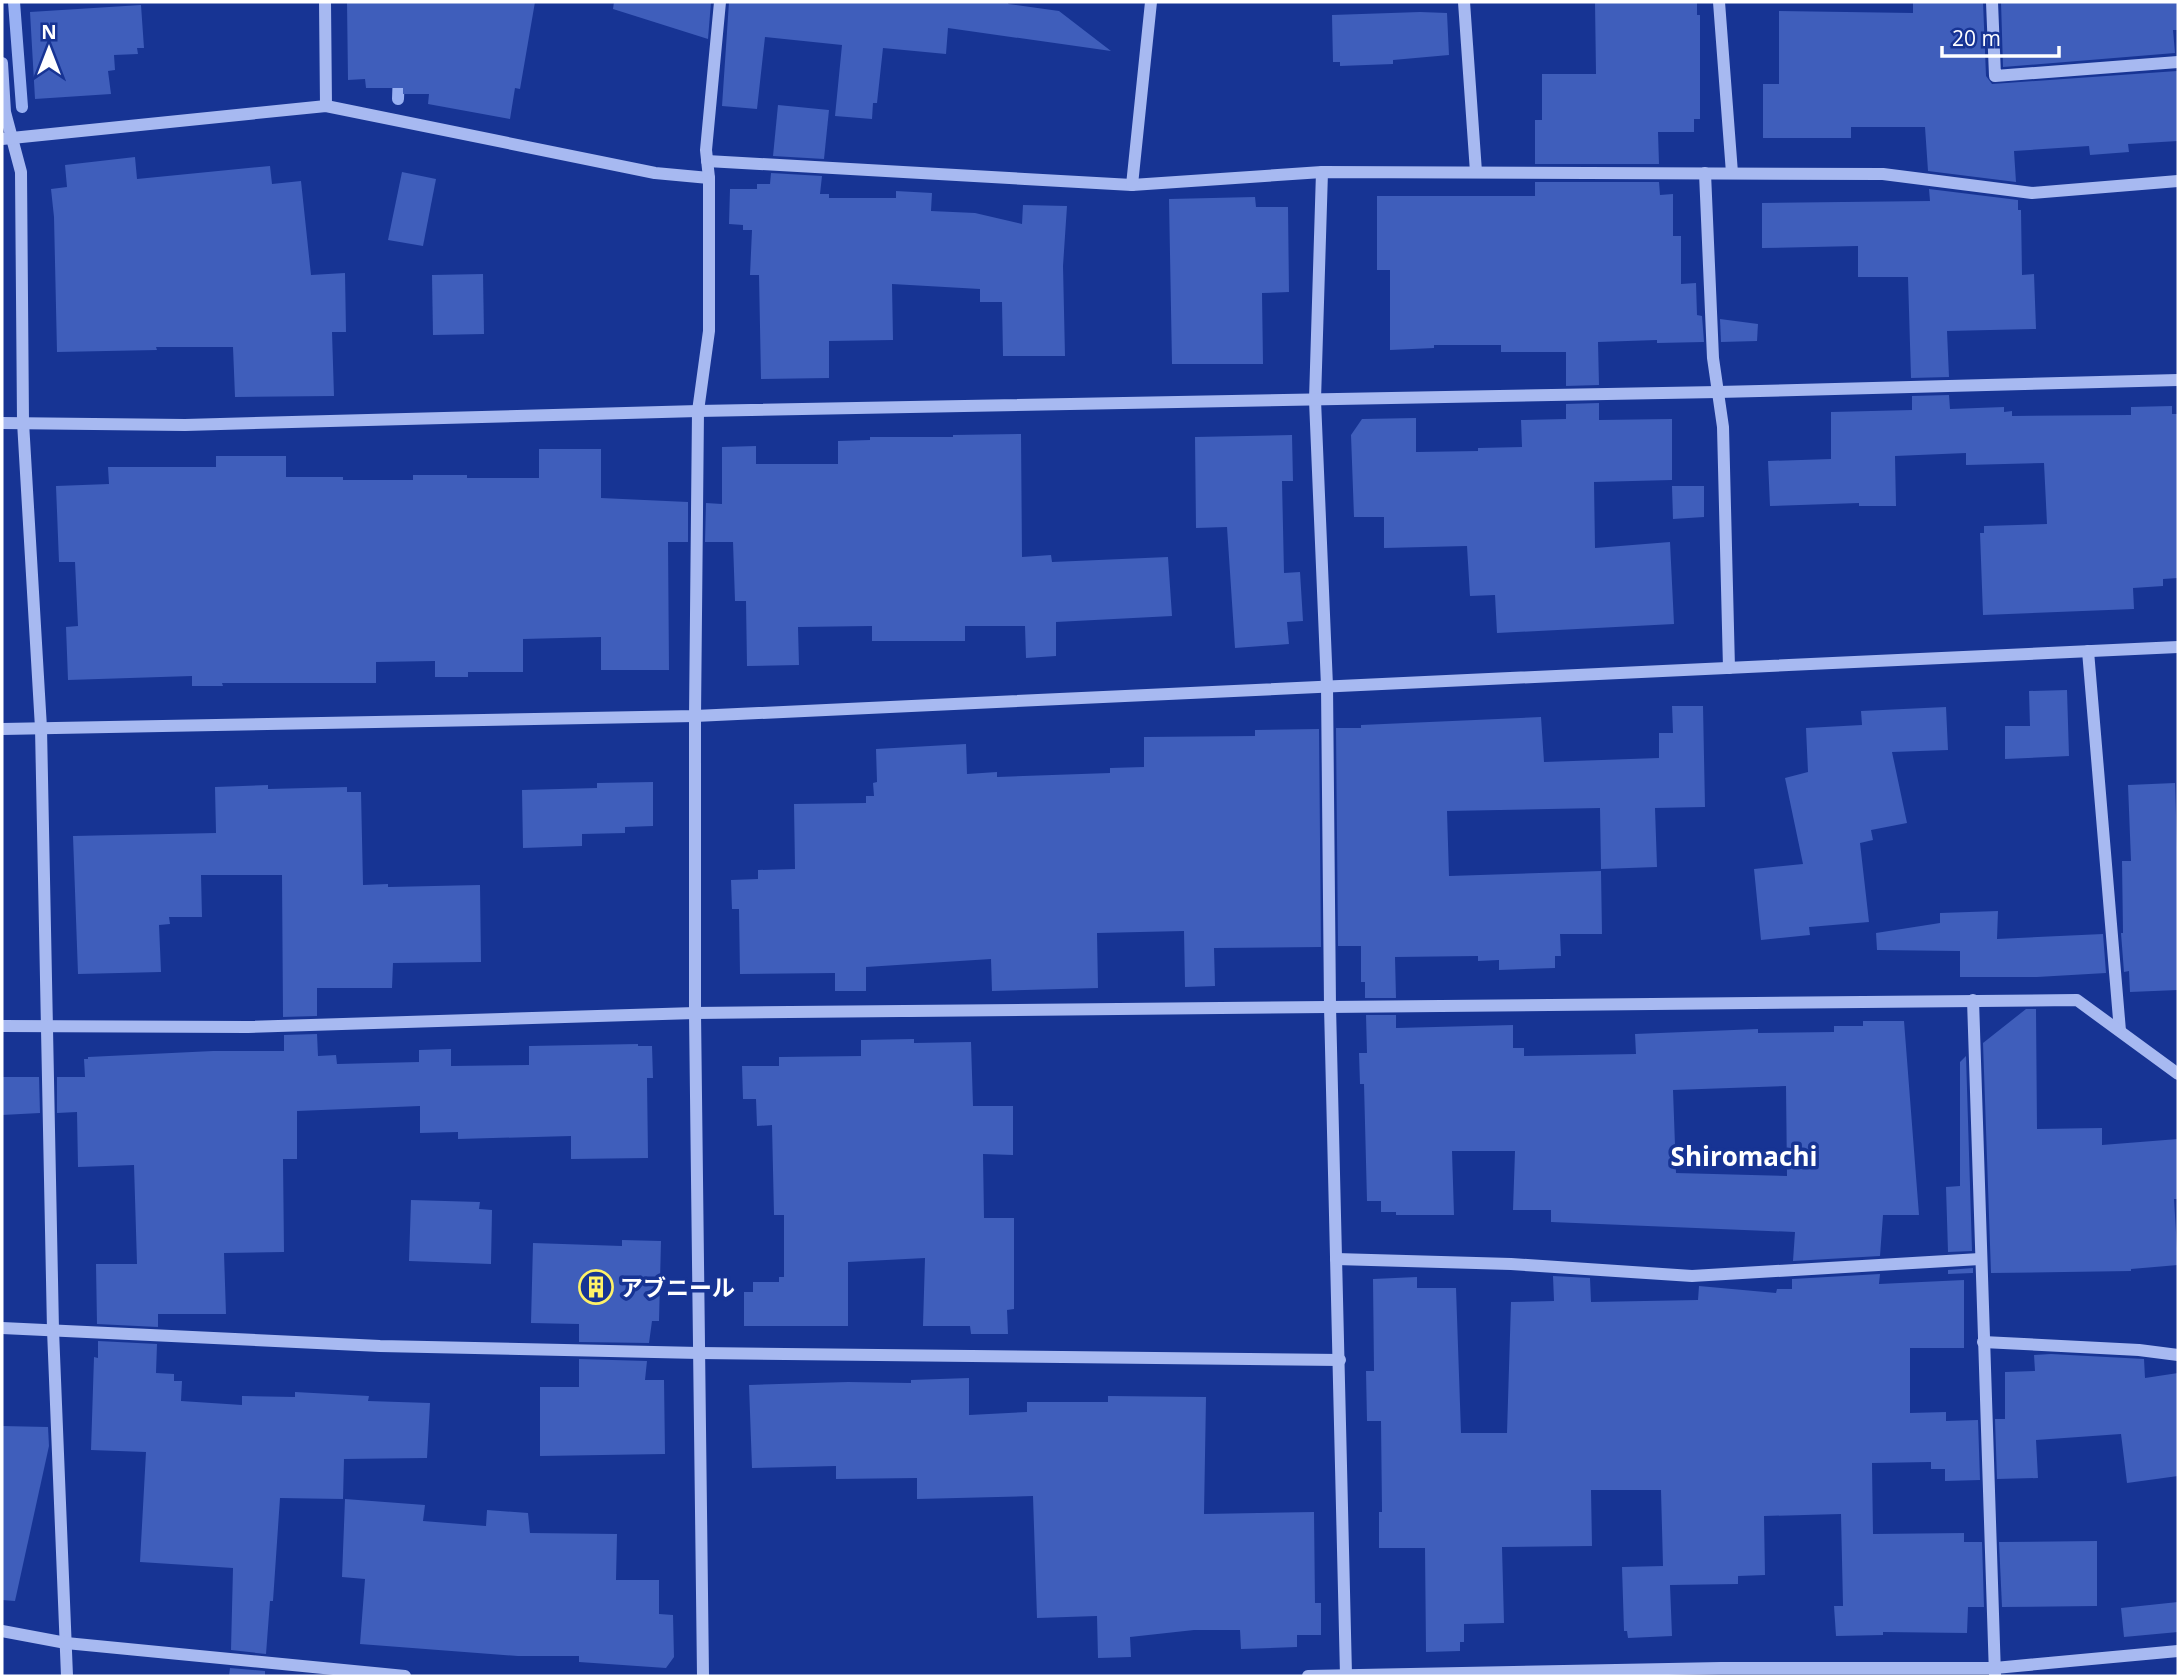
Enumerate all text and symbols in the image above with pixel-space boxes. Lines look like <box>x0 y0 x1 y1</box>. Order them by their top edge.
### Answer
north arrow <box>14 14 84 84</box>
scale bar <box>1942 14 2059 58</box>
text: N <box>41 19 57 45</box>
text: 20 m <box>1952 24 2001 52</box>
district label: Shiromachi <box>1671 1138 1817 1174</box>
building icon: アブニール <box>577 1268 615 1306</box>
place label: アブニール <box>620 1271 735 1303</box>

